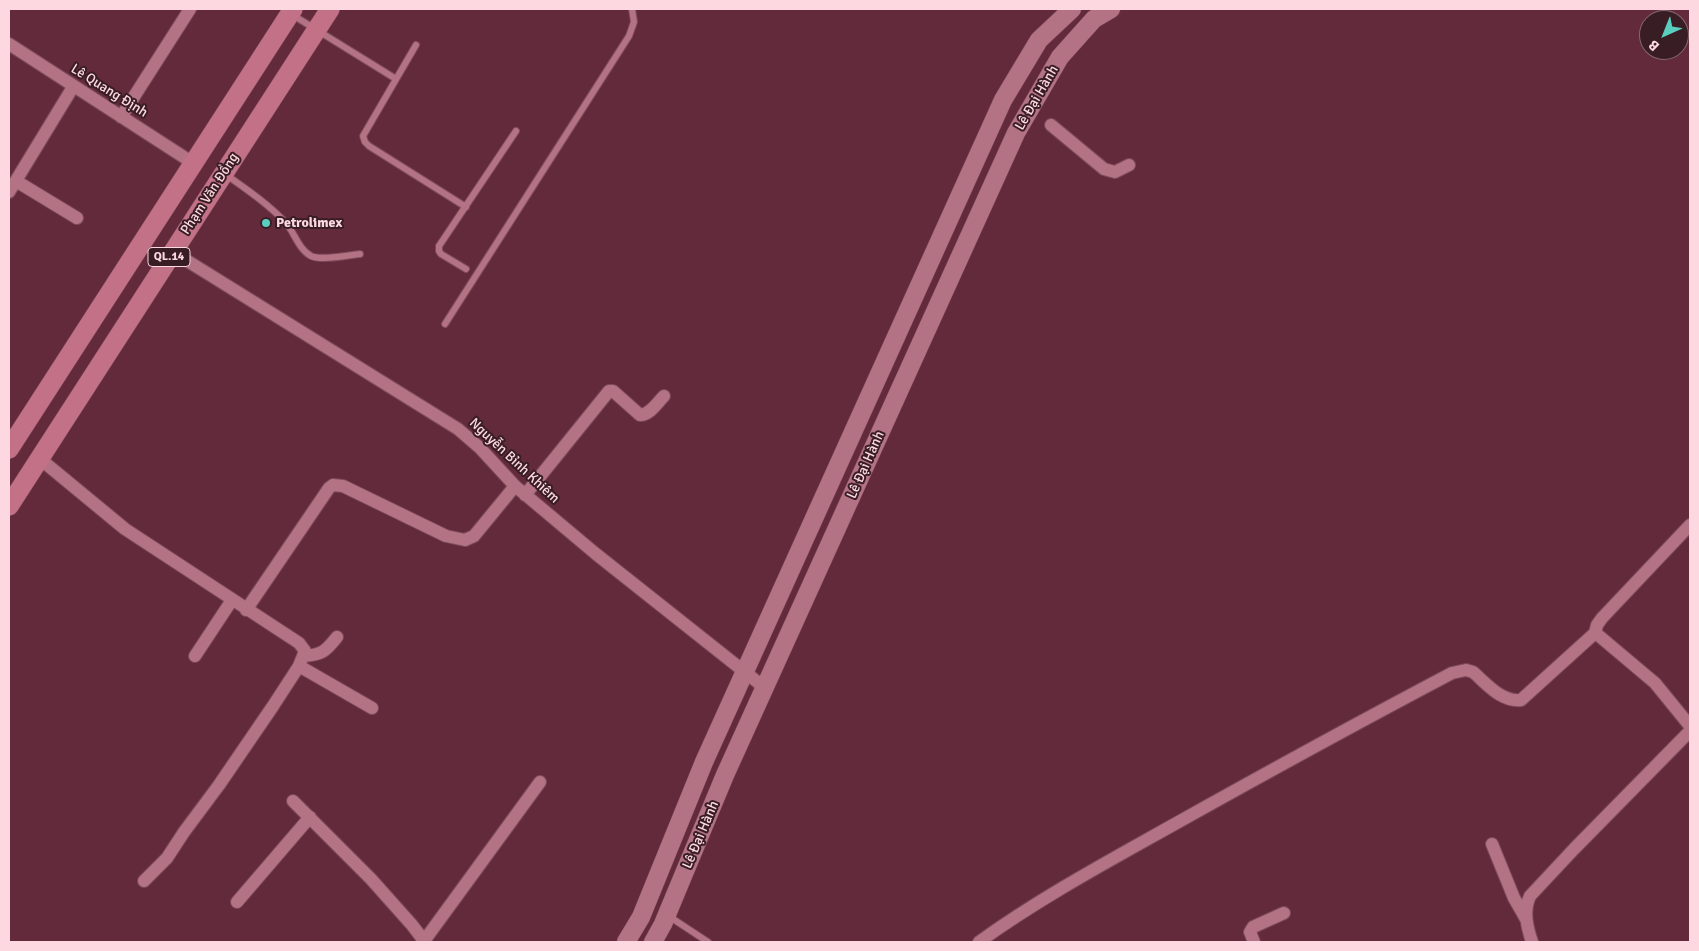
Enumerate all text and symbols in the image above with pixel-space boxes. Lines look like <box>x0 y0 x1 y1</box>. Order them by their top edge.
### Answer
north arrow <box>1639 10 1689 60</box>
text: B <box>1645 36 1663 55</box>
street label: Lê Quang Định <box>68 61 150 121</box>
street label: Lê Đại Hành <box>1012 63 1062 133</box>
street label: Phạm Văn Đồng <box>177 150 243 238</box>
place label: Petrolimex <box>276 215 342 231</box>
marker: Petrolimex <box>260 217 272 229</box>
road number: QL.14 <box>148 248 190 266</box>
street label: Nguyễn Bỉnh Khiêm <box>465 415 563 507</box>
street label: Lê Đại Hành <box>844 429 888 501</box>
street label: Lê Đại Hành <box>679 799 723 871</box>

